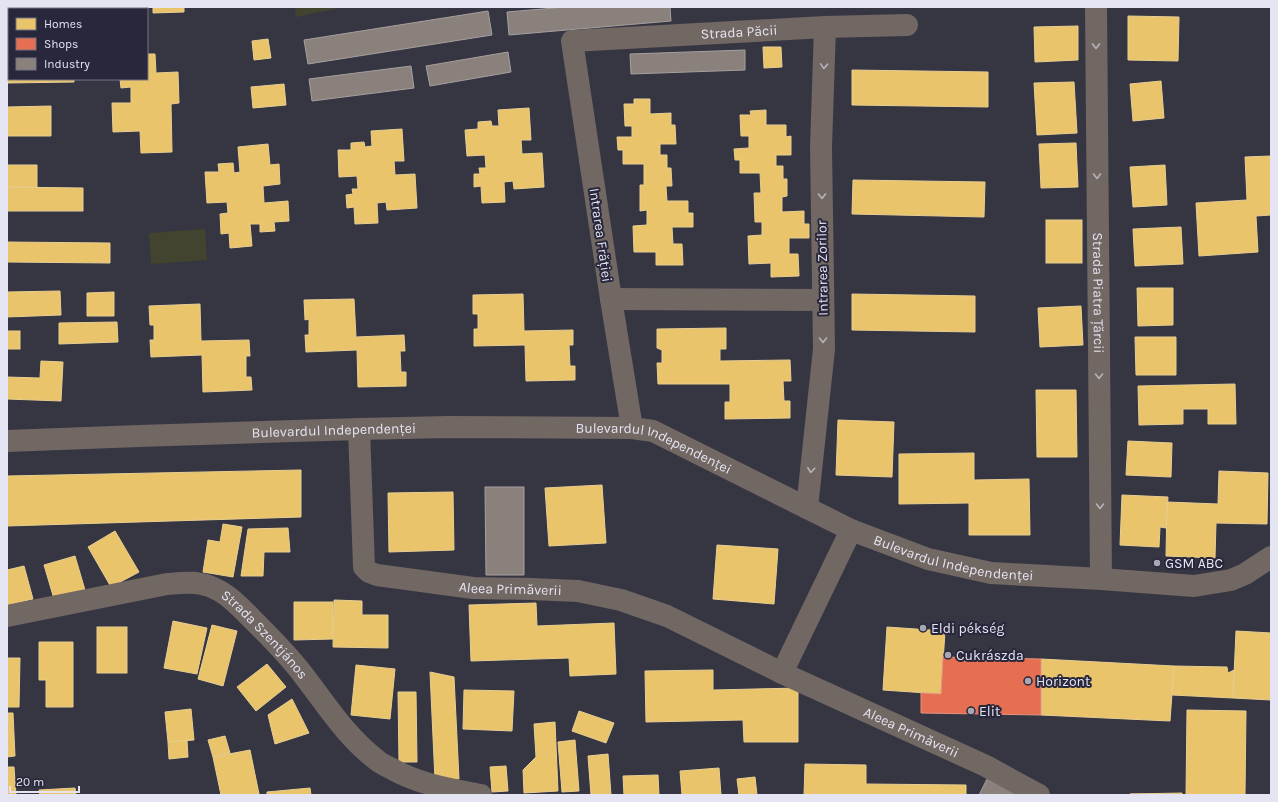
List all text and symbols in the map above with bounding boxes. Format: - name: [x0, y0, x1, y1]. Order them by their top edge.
- legend: [8, 8, 148, 80]
- text: Homes: [44, 17, 82, 31]
- street label: Strada Păcii: [700, 22, 778, 43]
- text: Shops: [44, 37, 78, 51]
- one-way arrow: [1092, 43, 1100, 49]
- text: Industry: [44, 57, 90, 71]
- one-way arrow: [820, 63, 828, 69]
- one-way arrow: [1093, 173, 1101, 179]
- street label: Intrarea Frăției: [586, 187, 616, 283]
- one-way arrow: [818, 193, 826, 199]
- street label: Intrarea Zorilor: [813, 219, 832, 316]
- street label: Strada Piatra Țărcii: [1089, 232, 1107, 354]
- one-way arrow: [819, 337, 827, 343]
- one-way arrow: [1095, 373, 1103, 379]
- street label: Bulevardul Independenței: [251, 420, 416, 441]
- street label: Bulevardul Independenței: [575, 420, 734, 478]
- one-way arrow: [806, 467, 815, 473]
- one-way arrow: [1096, 503, 1104, 509]
- street label: Bulevardul Independenței: [871, 531, 1034, 584]
- place label: GSM ABC: [1165, 555, 1223, 572]
- marker: GSM ABC: [1152, 558, 1162, 568]
- street label: Aleea Primăverii: [458, 578, 562, 599]
- street label: Strada Szentjános: [218, 587, 311, 683]
- place label: Eldi pékség: [931, 620, 1004, 637]
- marker: Eldi pékség: [918, 623, 928, 633]
- place label: Cukrászda: [956, 647, 1024, 664]
- marker: Cukrászda: [943, 650, 953, 660]
- place label: Horizont: [1036, 673, 1090, 690]
- marker: Horizont: [1023, 676, 1033, 686]
- street label: Aleea Primăverii: [861, 703, 962, 762]
- place label: Elit: [979, 703, 1000, 720]
- marker: Elit: [966, 706, 976, 716]
- scale bar: [10, 768, 79, 794]
- text: 20 m: [16, 775, 44, 789]

